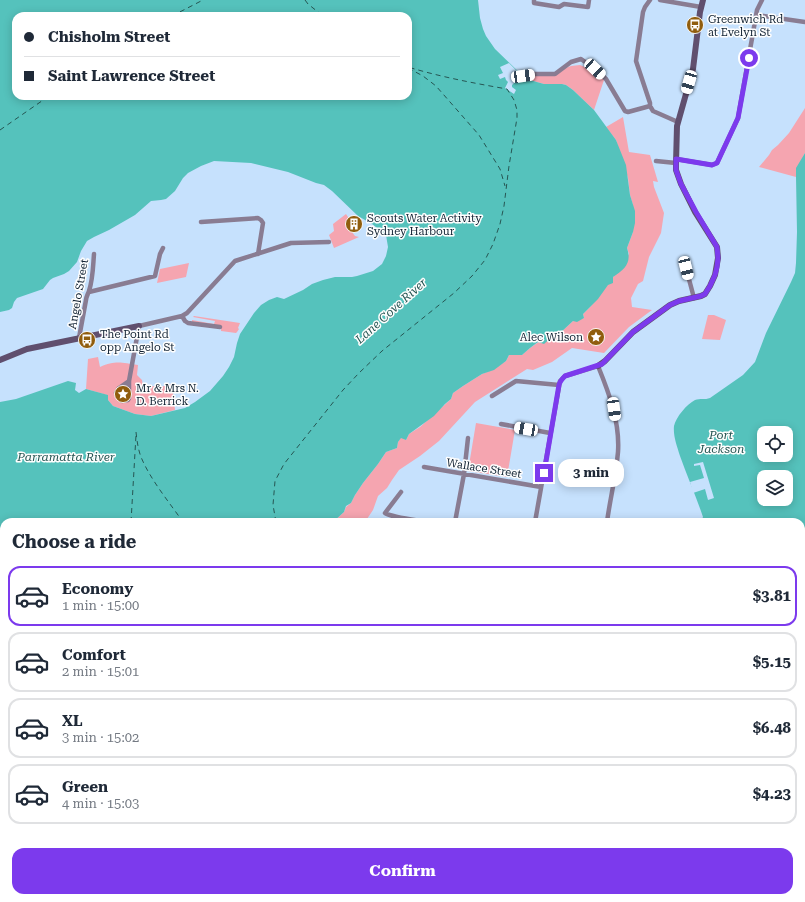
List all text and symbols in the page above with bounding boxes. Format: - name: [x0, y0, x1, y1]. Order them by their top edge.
- place label: Greenwich Rd at Evelyn St: [708, 13, 783, 39]
- bus stop icon: Greenwich Rd at Evelyn St: [685, 15, 705, 35]
- text: Chisholm Street: [48, 28, 170, 46]
- route start: [740, 49, 758, 67]
- car: [582, 56, 608, 82]
- text: Saint Lawrence Street: [48, 67, 215, 85]
- car: [510, 68, 536, 84]
- car: [680, 69, 698, 95]
- place label: Scouts Water Activity Sydney Harbour: [367, 212, 482, 238]
- building icon: Scouts Water Activity Sydney Harbour: [344, 214, 364, 234]
- car: [677, 255, 695, 281]
- street label: Angelo Street: [66, 258, 91, 330]
- water label: Lane Cove River: [352, 275, 429, 347]
- place icon: Alec Wilson: [586, 327, 606, 347]
- place label: The Point Rd opp Angelo St: [100, 328, 174, 354]
- bus stop icon: The Point Rd opp Angelo St: [77, 330, 97, 350]
- place label: Alec Wilson: [520, 331, 583, 344]
- place label: Mr & Mrs N. D. Berrick: [136, 382, 199, 408]
- place icon: Mr & Mrs N. D. Berrick: [113, 384, 133, 404]
- car: [606, 396, 622, 422]
- car: [513, 421, 539, 437]
- map controls: [757, 426, 793, 506]
- button: locate: [757, 426, 793, 462]
- water label: Port Jackson: [697, 428, 744, 456]
- water label: Parramatta River: [16, 450, 115, 464]
- street label: Wallace Street: [445, 456, 522, 481]
- callout: 3 min: [558, 459, 624, 487]
- route end: [535, 464, 553, 482]
- text: 3 min: [573, 465, 609, 480]
- button: layers: [757, 470, 793, 506]
- text: Choose a ride: [12, 531, 136, 552]
- icon: car: [14, 578, 50, 614]
- text: Economy: [62, 580, 133, 598]
- text: $3.81: [753, 587, 791, 605]
- text: 1 min · 15:00: [62, 598, 139, 613]
- icon: car: [14, 644, 50, 680]
- text: Comfort: [62, 646, 126, 664]
- text: $5.15: [753, 653, 791, 671]
- text: 2 min · 15:01: [62, 664, 139, 679]
- icon: car: [14, 710, 50, 746]
- text: XL: [62, 712, 83, 730]
- text: $6.48: [753, 719, 791, 737]
- text: 3 min · 15:02: [62, 730, 139, 745]
- icon: car: [14, 776, 50, 812]
- text: Green: [62, 778, 108, 796]
- text: $4.23: [753, 785, 791, 803]
- text: 4 min · 15:03: [62, 796, 139, 811]
- button: Confirm: [12, 848, 793, 894]

